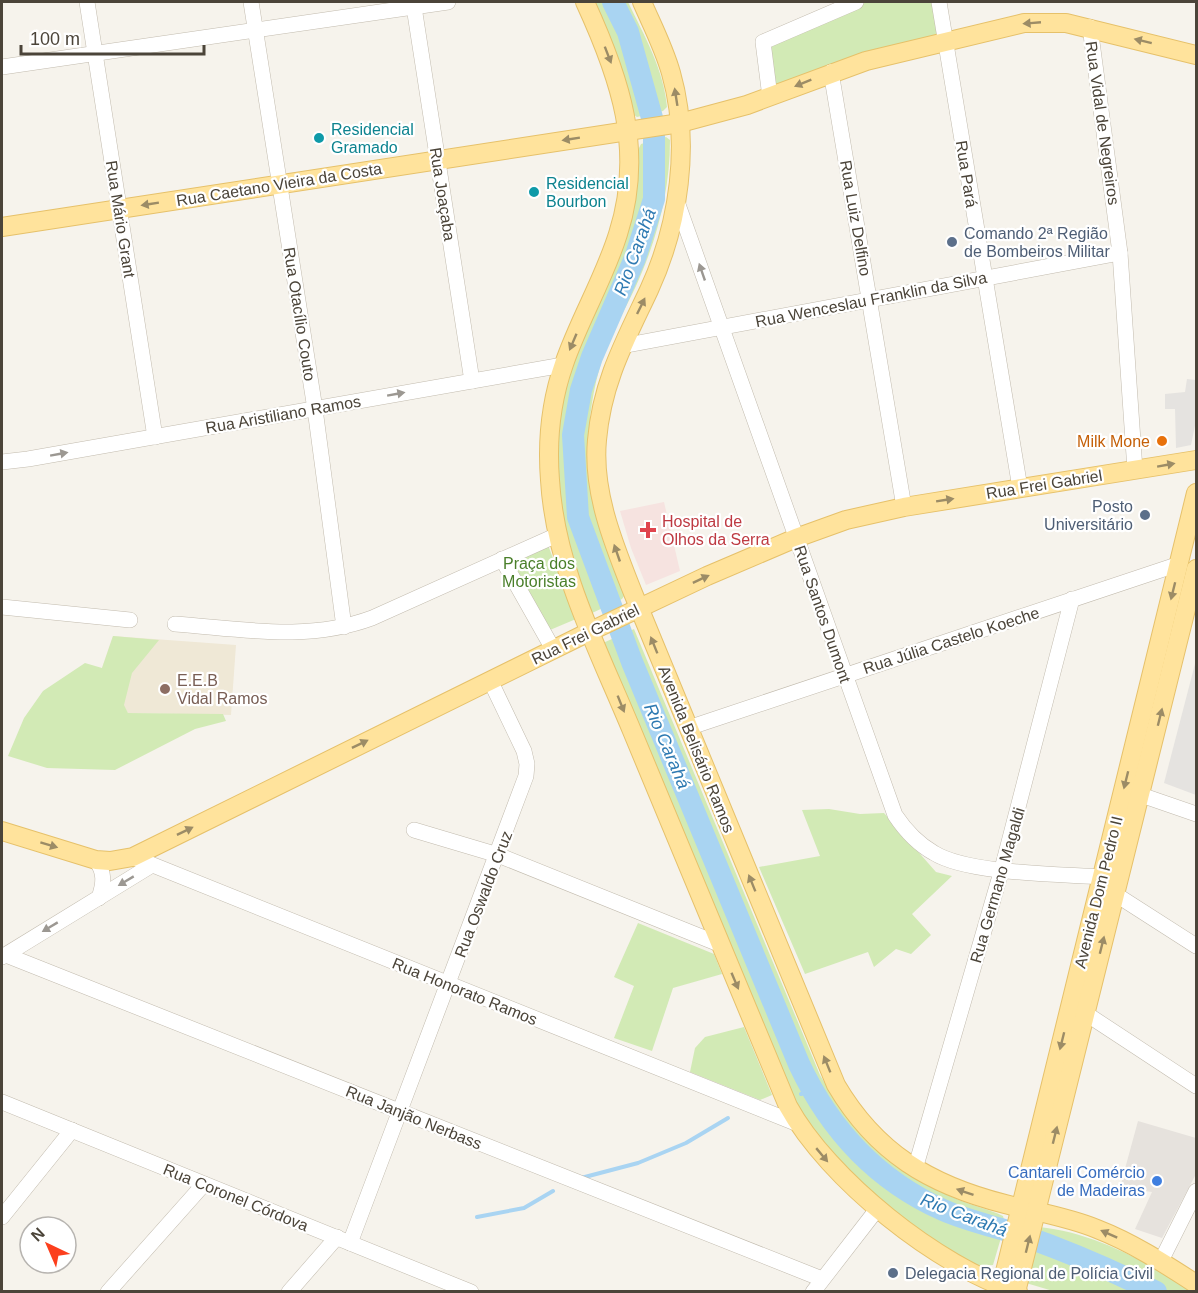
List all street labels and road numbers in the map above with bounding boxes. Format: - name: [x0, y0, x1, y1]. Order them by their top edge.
- street label: Rua Vidal de Negreiros: [1083, 40, 1122, 206]
- street label: Rua Pará: [953, 139, 980, 209]
- street label: Rua Joaçaba: [427, 146, 458, 242]
- street label: Rua Mário Grant: [103, 159, 138, 279]
- street label: Rua Luiz Delfino: [837, 159, 874, 277]
- street label: Rua Caetano Vieira da Costa: [175, 160, 383, 209]
- street label: Rua Otacílio Couto: [281, 246, 318, 382]
- street label: Rua Wenceslau Franklin da Silva: [754, 269, 988, 330]
- street label: Rua Aristiliano Ramos: [204, 392, 362, 437]
- street label: Rua Frei Gabriel: [985, 467, 1103, 502]
- street label: Rua Santos Dumont: [791, 543, 854, 686]
- street label: Rua Frei Gabriel: [529, 601, 642, 668]
- street label: Rua Júlia Castelo Koeche: [861, 604, 1041, 677]
- street label: Avenida Belisário Ramos: [655, 663, 738, 835]
- street label: Rua Germano Magaldi: [967, 805, 1028, 965]
- street label: Avenida Dom Pedro II: [1071, 814, 1126, 970]
- street label: Rua Oswaldo Cruz: [451, 828, 515, 960]
- street label: Rua Honorato Ramos: [390, 955, 540, 1028]
- street label: Rua Janjão Nerbass: [343, 1082, 484, 1152]
- street label: Rua Coronel Córdova: [161, 1161, 311, 1234]

